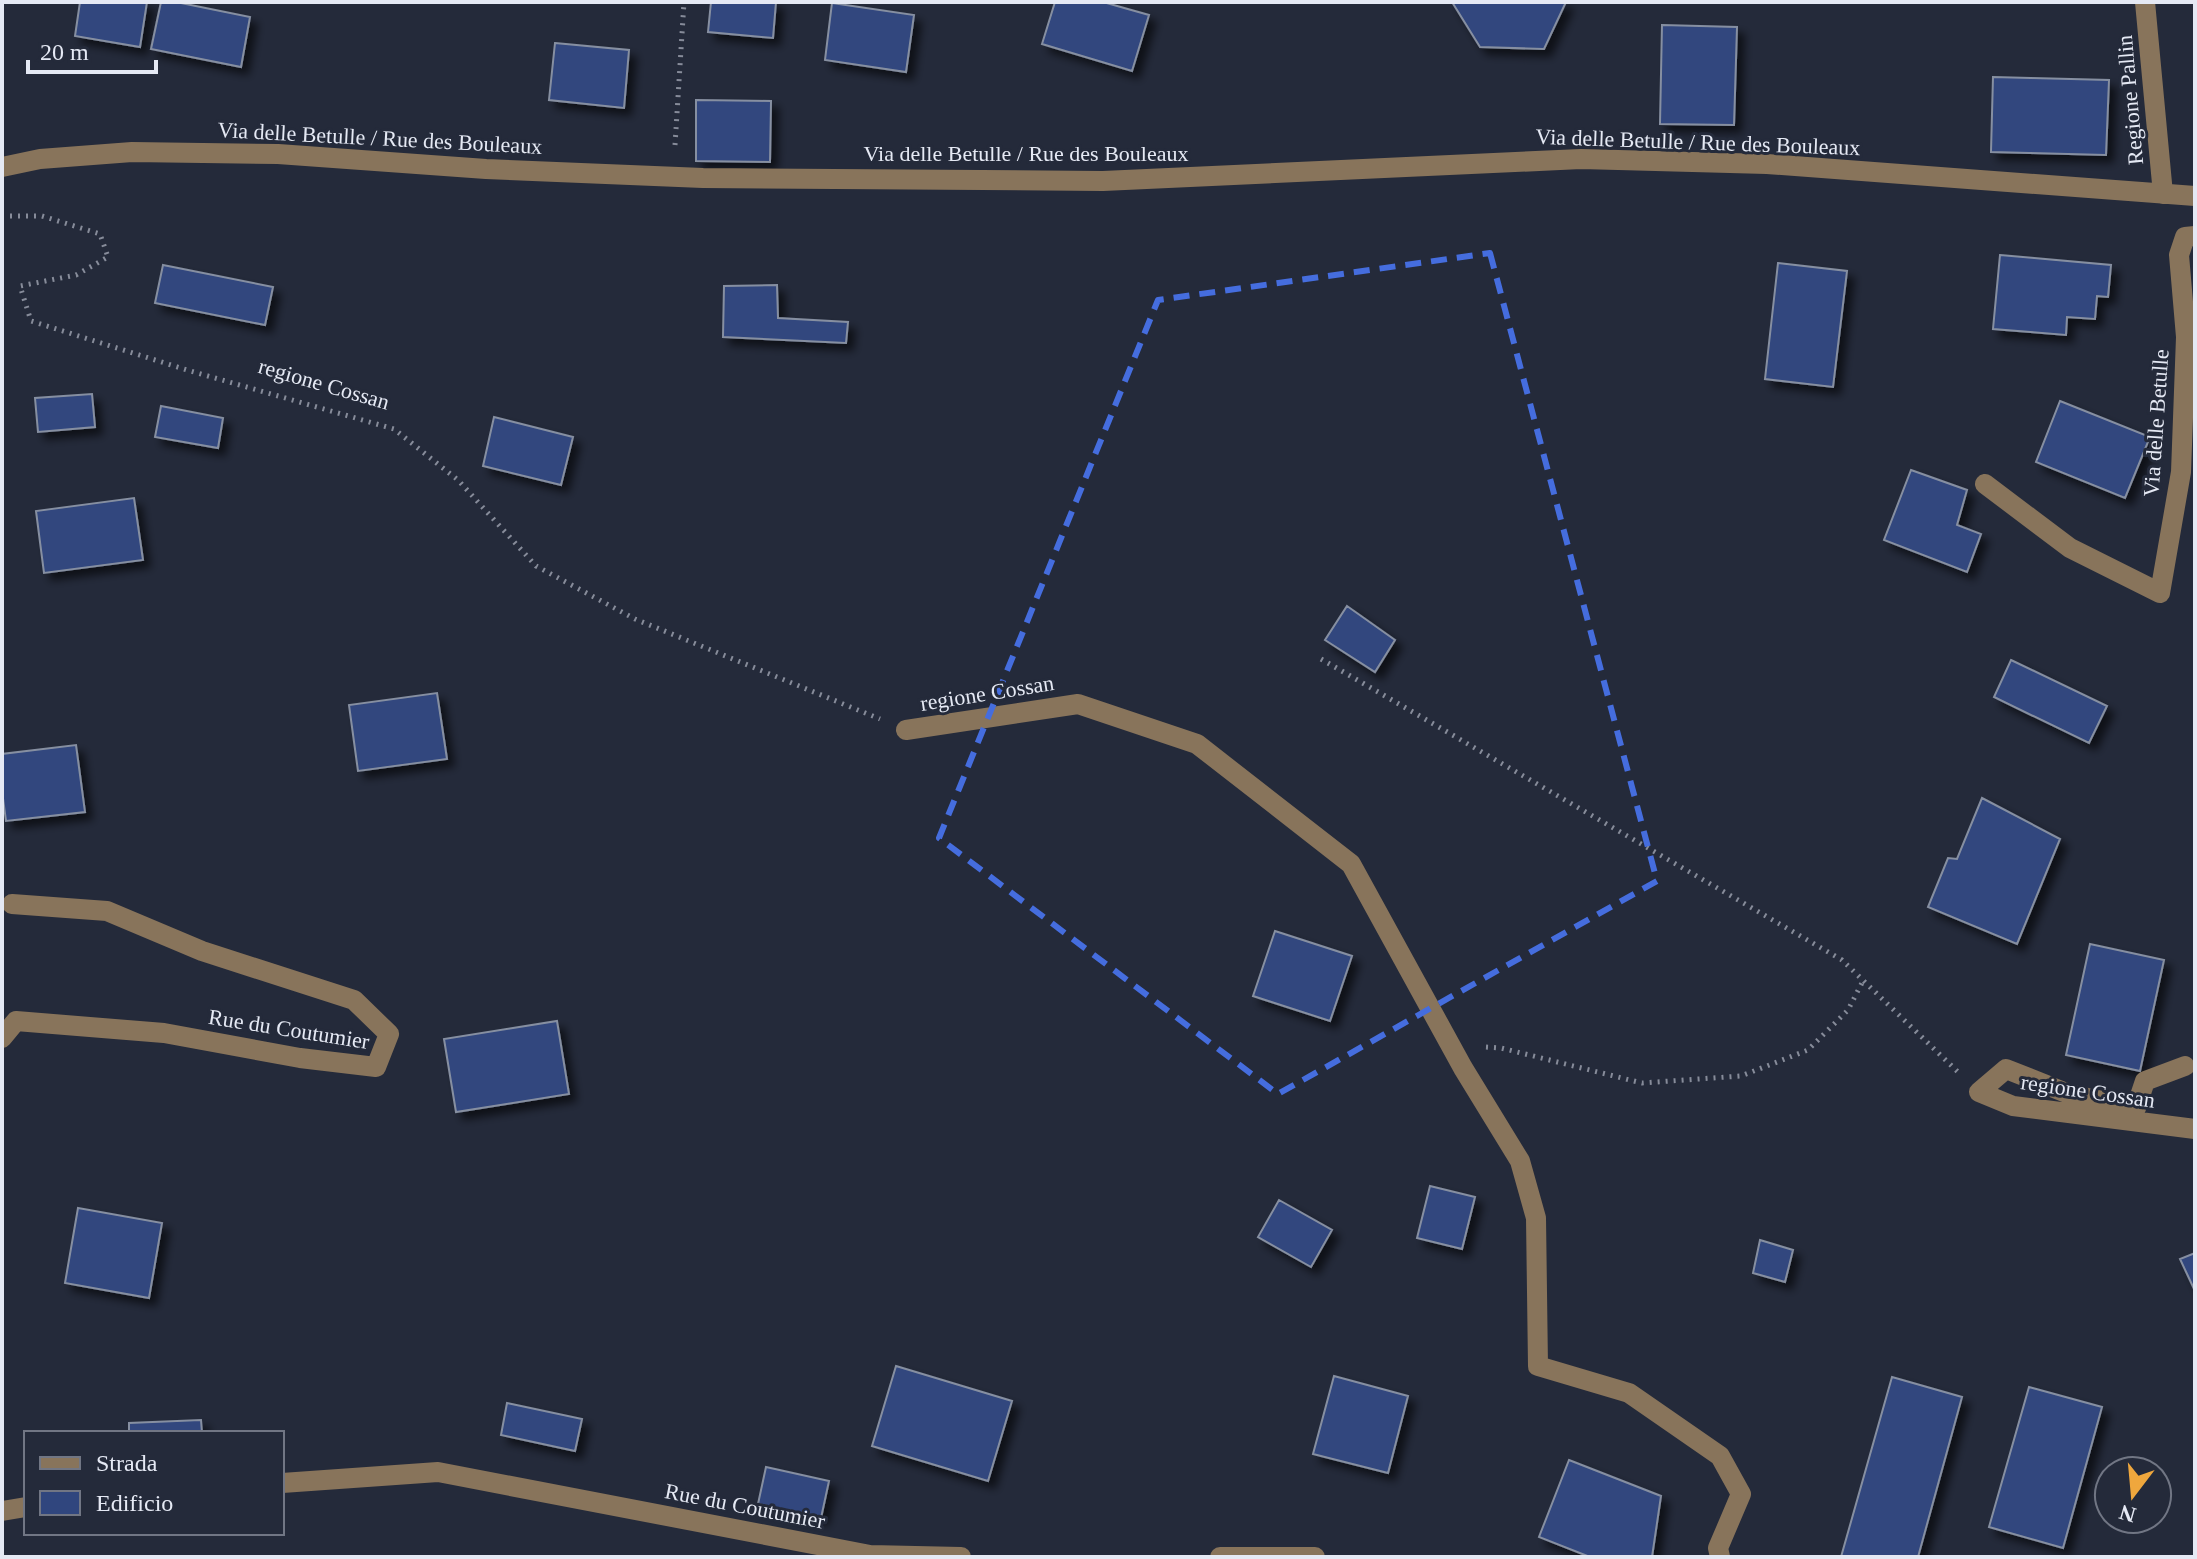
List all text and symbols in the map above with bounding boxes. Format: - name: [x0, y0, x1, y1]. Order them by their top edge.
- scale bar: [28, 24, 156, 74]
- street label: Regione Pallin: [2112, 34, 2148, 166]
- text: 20 m: [40, 39, 89, 65]
- street label: Via delle Betulle / Rue des Bouleaux: [217, 117, 543, 159]
- street label: Via delle Betulle / Rue des Bouleaux: [1535, 124, 1861, 160]
- street label: Via delle Betulle / Rue des Bouleaux: [864, 141, 1188, 166]
- street label: Via delle Betulle: [2138, 348, 2174, 498]
- street label: regione Cossan: [256, 353, 392, 415]
- street label: regione Cossan: [918, 670, 1056, 716]
- street label: Rue du Coutumier: [207, 1004, 372, 1054]
- street label: regione Cossan: [2019, 1069, 2157, 1113]
- legend: [24, 1431, 284, 1535]
- text: Strada: [96, 1450, 158, 1476]
- north arrow: [2093, 1455, 2173, 1535]
- street label: Rue du Coutumier: [663, 1478, 828, 1534]
- text: Edificio: [96, 1490, 173, 1516]
- text: N: [2116, 1500, 2139, 1528]

